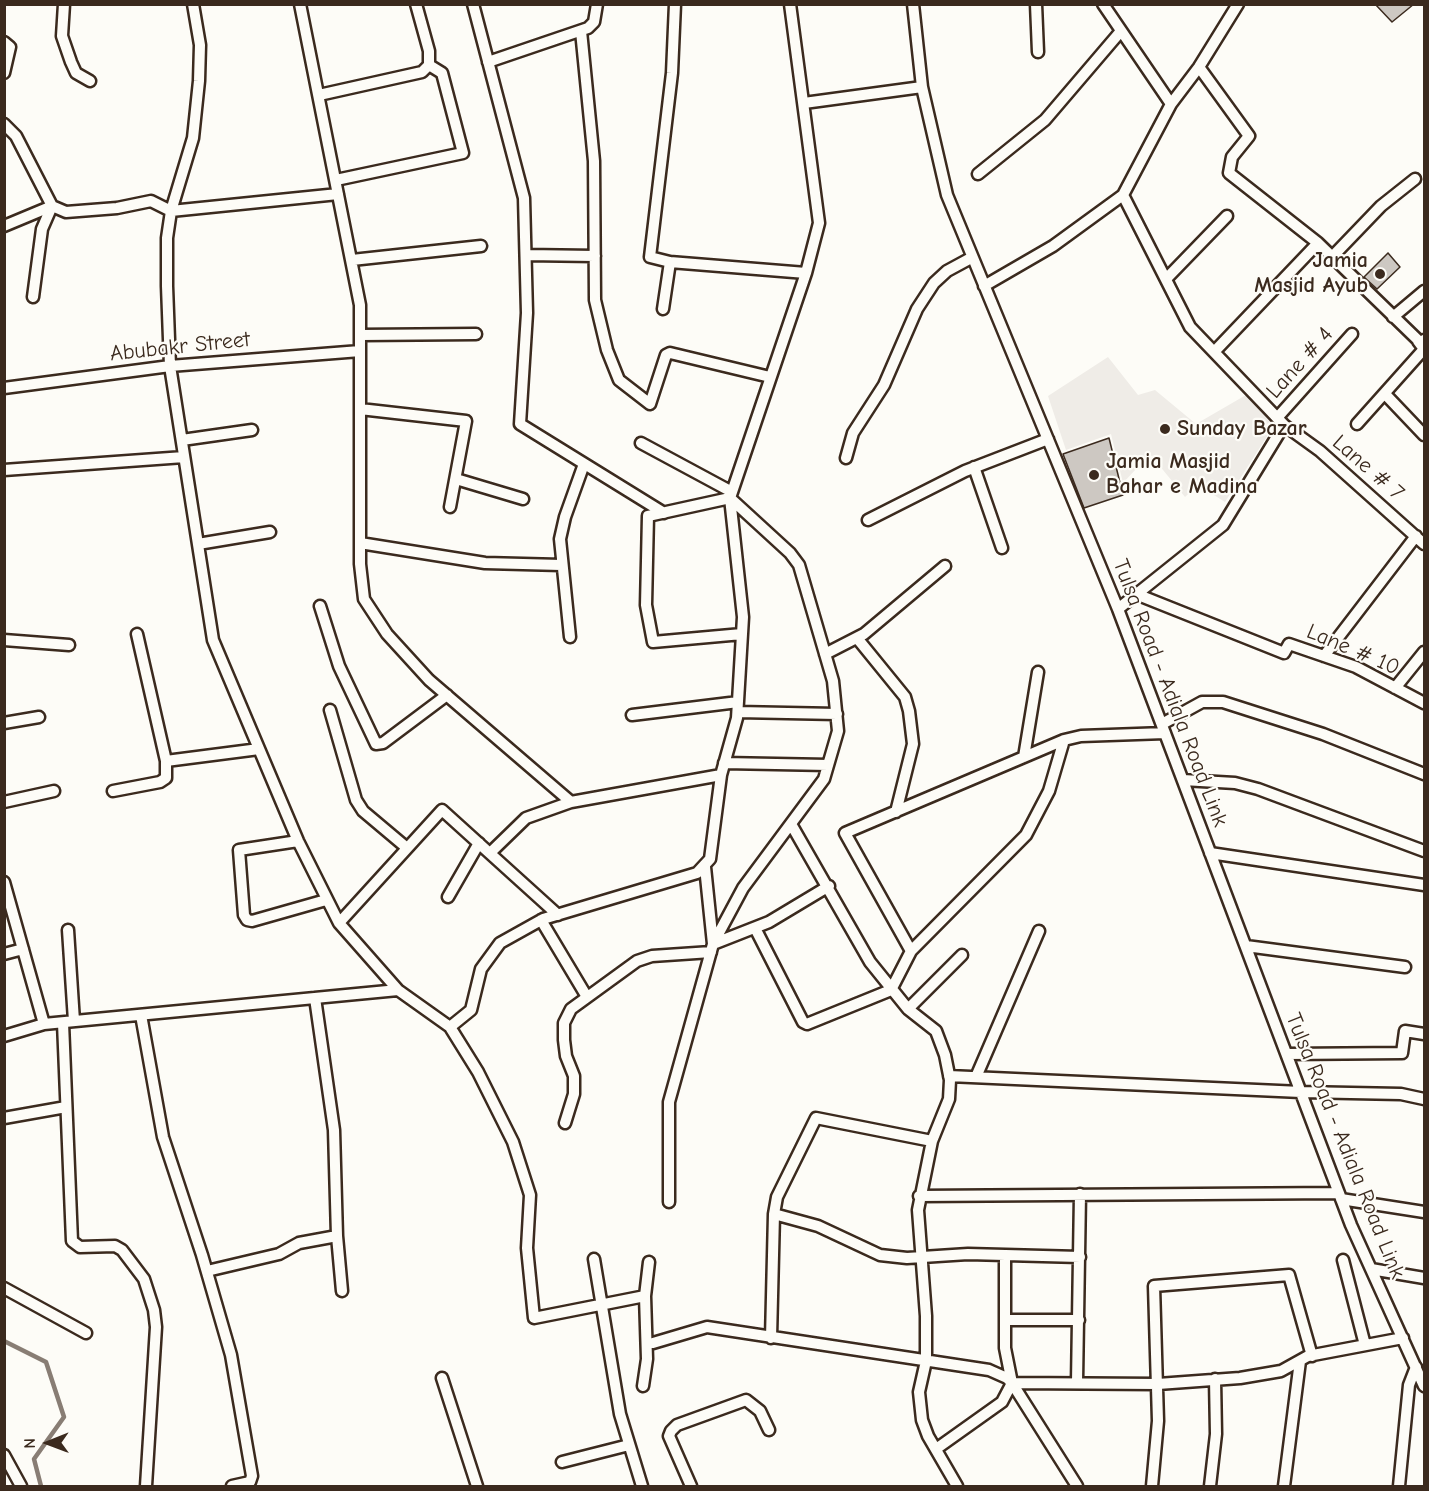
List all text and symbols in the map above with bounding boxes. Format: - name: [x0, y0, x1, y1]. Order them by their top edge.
- place label: Jamia Masjid Ayub: [1254, 248, 1368, 300]
- marker: Jamia Masjid Ayub: [1373, 267, 1387, 281]
- street label: Lane # 4: [1261, 322, 1339, 404]
- street label: Abubakr Street: [109, 327, 251, 367]
- place label: Sunday Bazar: [1177, 416, 1307, 442]
- marker: Sunday Bazar: [1158, 422, 1172, 436]
- street label: Lane # 7: [1327, 430, 1409, 506]
- place label: Jamia Masjid Bahar e Madina: [1106, 449, 1258, 500]
- marker: Jamia Masjid Bahar e Madina: [1087, 468, 1101, 482]
- street label: Tulsa Road - Adiala Road Link: [1107, 556, 1233, 830]
- street label: Lane # 10: [1303, 619, 1403, 681]
- street label: Tulsa Road - Adiala Road Link: [1280, 1009, 1410, 1283]
- north arrow: [18, 1413, 78, 1473]
- text: N: [21, 1438, 39, 1449]

